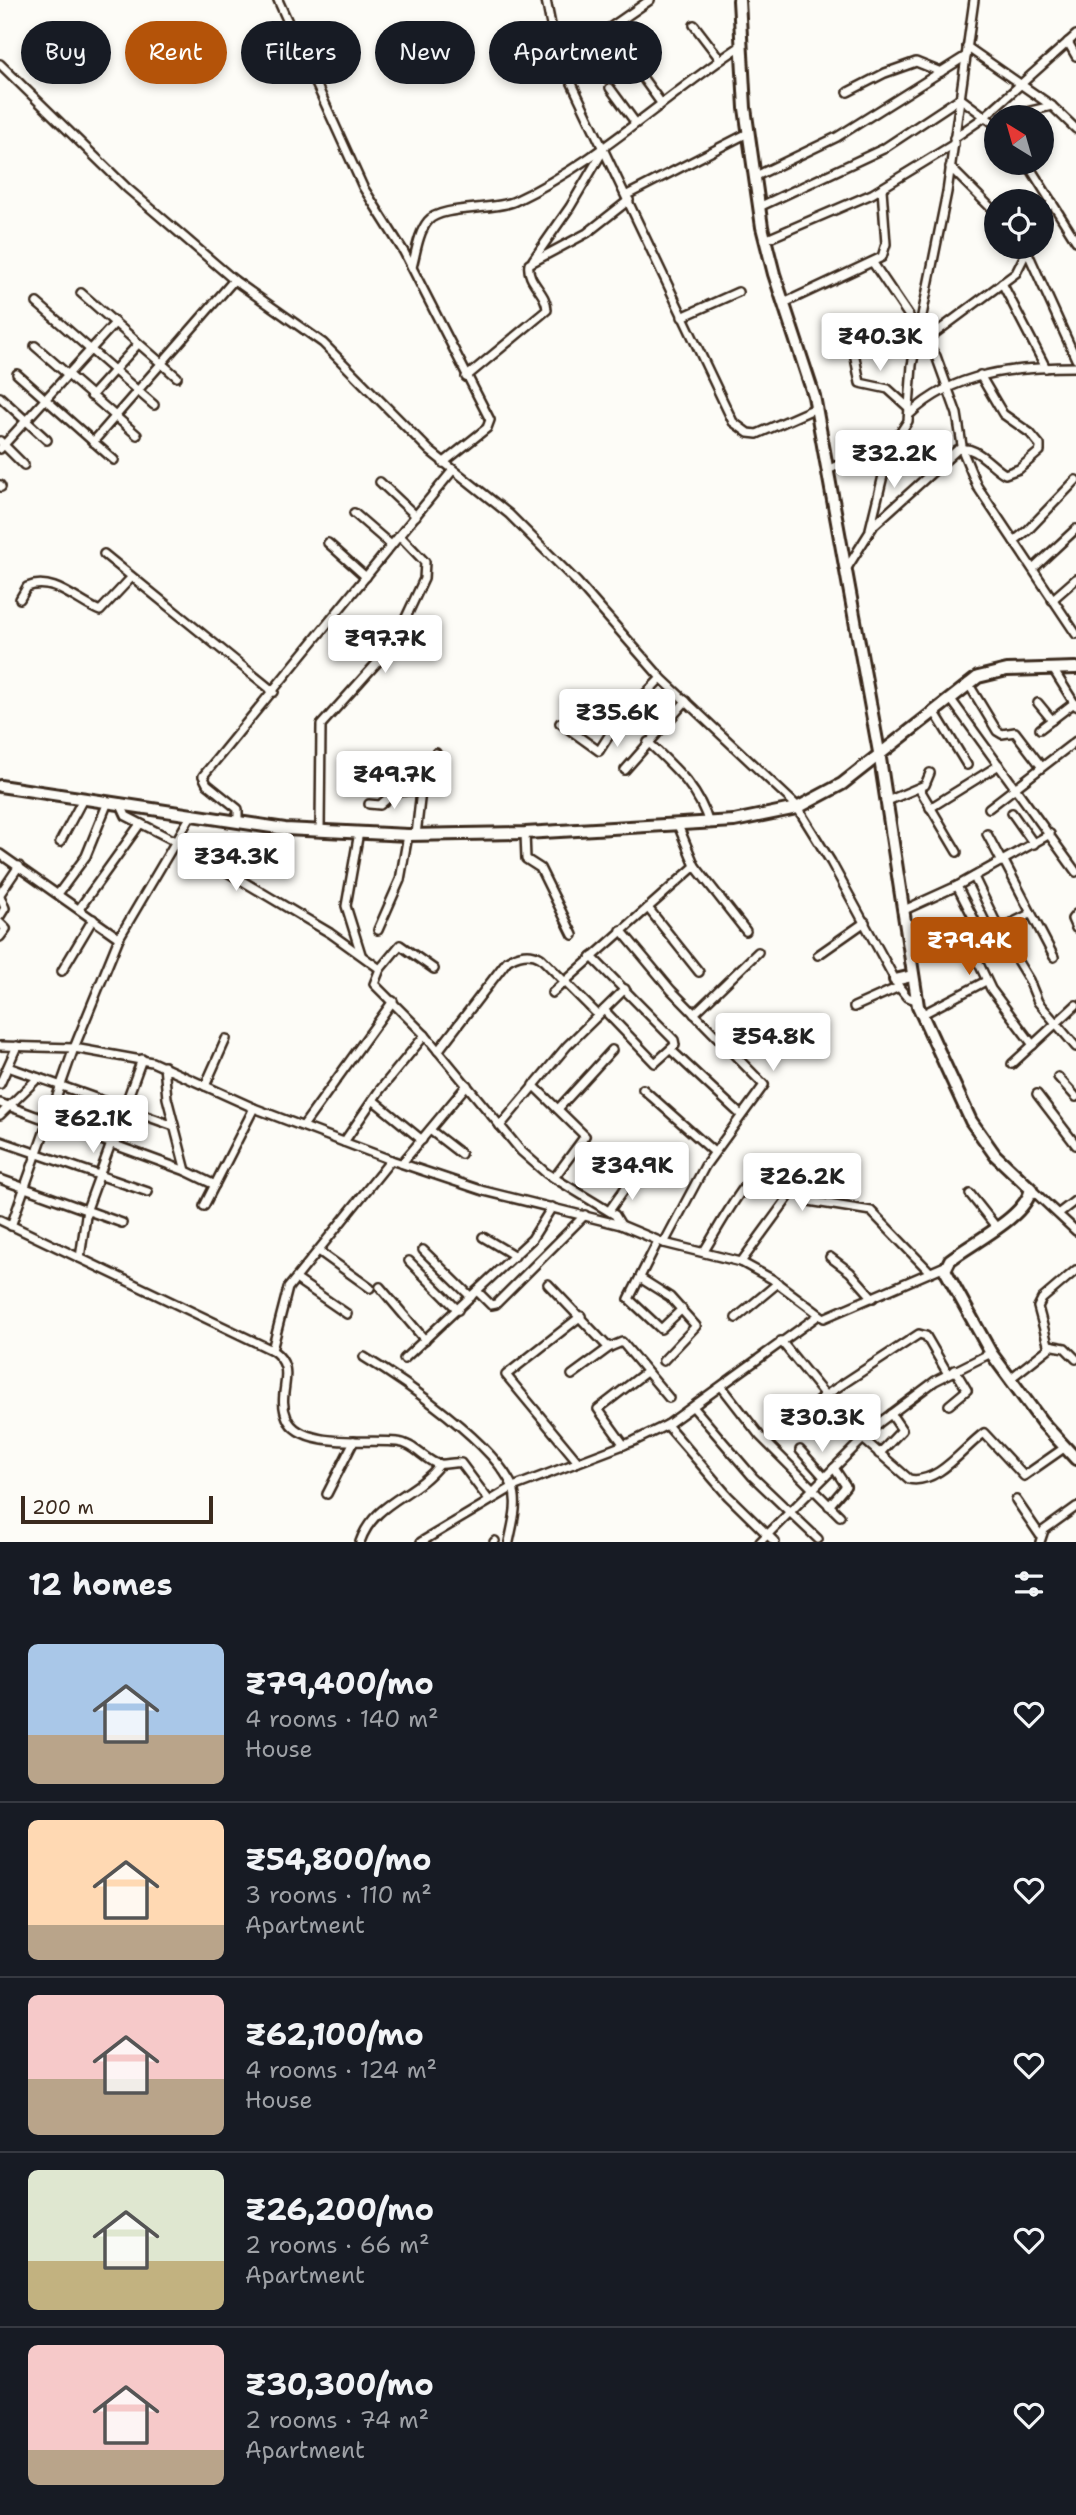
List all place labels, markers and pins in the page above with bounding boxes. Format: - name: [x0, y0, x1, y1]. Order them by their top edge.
- pin: ₹40.3K: [823, 314, 937, 373]
- pin: ₹32.2K: [837, 430, 951, 490]
- pin: ₹97.7K: [328, 616, 442, 675]
- pin: ₹35.6K: [560, 690, 674, 749]
- pin: ₹49.7K: [337, 752, 451, 811]
- pin: ₹34.3K: [179, 834, 293, 893]
- pin: ₹79.4K: [912, 918, 1026, 977]
- pin: ₹54.8K: [716, 1014, 830, 1073]
- pin: ₹62.1K: [36, 1096, 150, 1155]
- pin: ₹34.9K: [575, 1142, 689, 1202]
- pin: ₹26.2K: [745, 1154, 859, 1213]
- pin: ₹30.3K: [765, 1394, 879, 1454]

